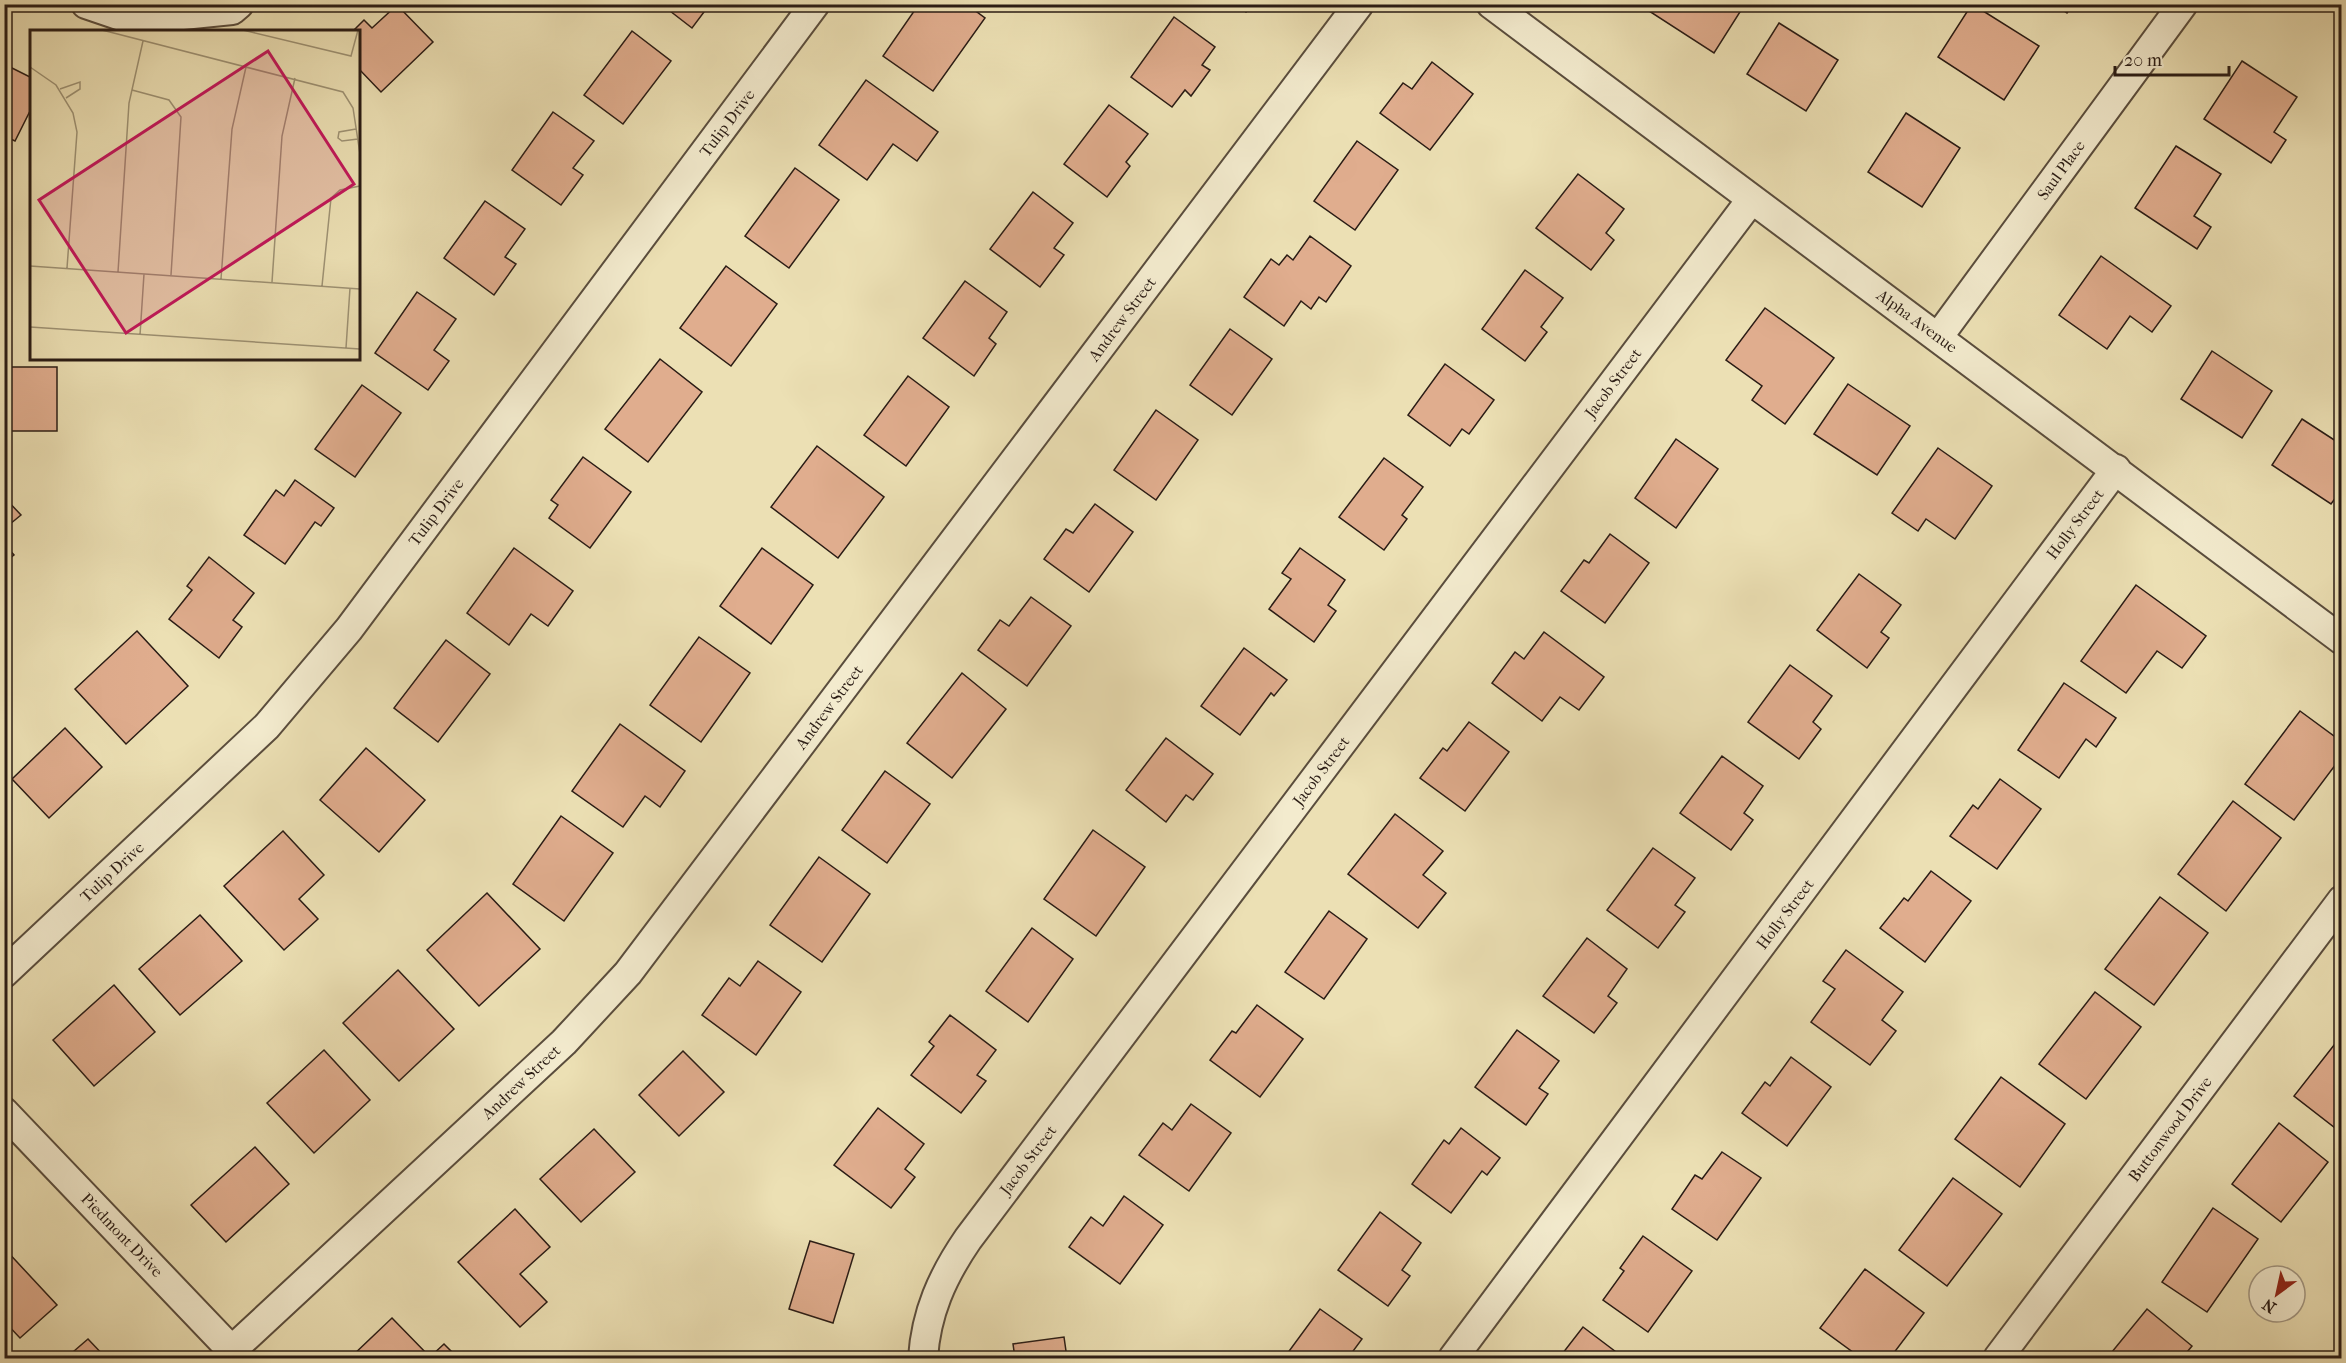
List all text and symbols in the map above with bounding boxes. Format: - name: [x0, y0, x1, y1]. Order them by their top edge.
- inset map: [30, 30, 360, 360]
- scale bar: [2115, 39, 2229, 77]
- text: 20 m: [2124, 50, 2162, 71]
- street label: Tulip Drive: [695, 85, 759, 161]
- street label: Saul Place: [2033, 136, 2089, 203]
- street label: Andrew Street: [1084, 273, 1160, 366]
- street label: Alpha Avenue: [1872, 285, 1961, 357]
- street label: Jacob Street: [1579, 344, 1646, 423]
- street label: Tulip Drive: [404, 474, 468, 550]
- street label: Holly Street: [2042, 485, 2108, 563]
- street label: Andrew Street: [791, 661, 867, 754]
- street label: Jacob Street: [1287, 732, 1354, 811]
- street label: Tulip Drive: [76, 838, 148, 906]
- street label: Holly Street: [1752, 875, 1818, 953]
- street label: Andrew Street: [477, 1041, 564, 1124]
- street label: Buttonwood Drive: [2124, 1073, 2216, 1185]
- street label: Jacob Street: [994, 1121, 1061, 1200]
- street label: Piedmont Drive: [77, 1189, 167, 1281]
- north arrow: [2247, 1264, 2307, 1324]
- text: N: [2258, 1294, 2279, 1317]

